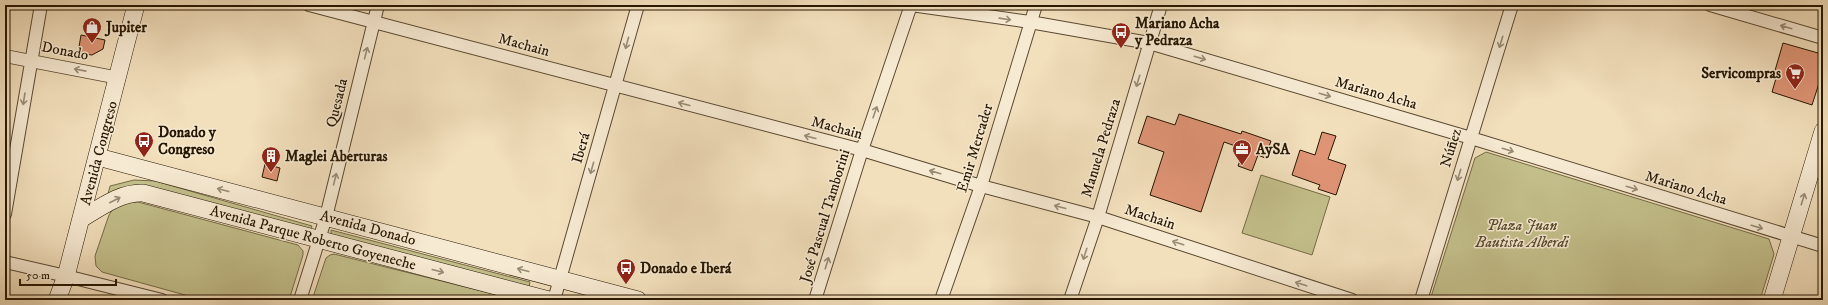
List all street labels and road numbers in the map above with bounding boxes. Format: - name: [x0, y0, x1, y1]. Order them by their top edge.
- street label: Machain: [496, 29, 552, 61]
- street label: Donado: [40, 37, 90, 65]
- street label: Mariano Acha: [1333, 72, 1420, 114]
- street label: Quesada: [322, 76, 352, 129]
- street label: Manuela Pedraza: [1077, 96, 1125, 200]
- street label: Avenida Congreso: [76, 99, 122, 207]
- street label: Emir Mercader: [952, 101, 998, 195]
- street label: Machain: [809, 112, 865, 144]
- street label: Núñez: [1436, 126, 1466, 170]
- street label: Iberá: [568, 130, 595, 166]
- street label: José Pascual Tamborini: [795, 147, 854, 287]
- street label: Mariano Acha: [1643, 167, 1730, 210]
- street label: Machain: [1122, 200, 1178, 234]
- street label: Avenida Parque Roberto Goyeneche: [208, 201, 418, 275]
- street label: Avenida Donado: [318, 206, 418, 250]

